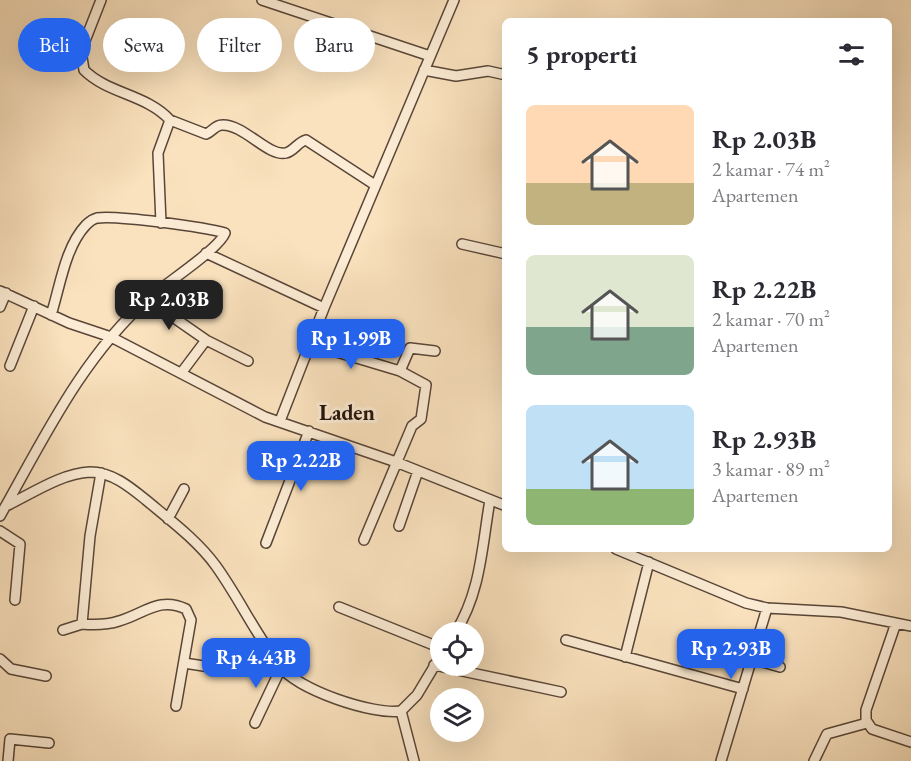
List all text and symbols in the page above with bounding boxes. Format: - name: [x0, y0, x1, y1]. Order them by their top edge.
- chip: Beli: [18, 18, 91, 72]
- chip: Sewa: [103, 18, 185, 72]
- chip: Filter: [197, 18, 282, 72]
- chip: Baru: [294, 18, 375, 72]
- text: 5 properti: [526, 37, 637, 71]
- icon: filters: [835, 38, 868, 71]
- text: Rp 2.03B: [712, 122, 816, 156]
- icon: home: [574, 129, 646, 201]
- text: 2 kamar · 74 m²: [712, 156, 830, 182]
- text: Apartemen: [712, 182, 798, 208]
- text: Rp 2.22B: [712, 272, 816, 306]
- icon: home: [574, 279, 646, 351]
- pin: Rp 2.03B: [107, 280, 231, 331]
- text: Rp 2.03B: [129, 286, 209, 312]
- text: 2 kamar · 70 m²: [712, 306, 830, 332]
- pin: Rp 1.99B: [289, 319, 413, 370]
- text: Rp 1.99B: [311, 325, 391, 351]
- text: Apartemen: [712, 332, 798, 358]
- district label: Laden: [319, 398, 376, 427]
- text: Rp 2.93B: [712, 422, 816, 456]
- icon: home: [574, 429, 646, 501]
- pin: Rp 2.22B: [239, 441, 363, 492]
- text: Rp 2.22B: [261, 447, 341, 473]
- text: 3 kamar · 89 m²: [712, 456, 830, 482]
- text: Apartemen: [712, 482, 798, 508]
- map controls: [430, 622, 484, 742]
- button: locate: [430, 622, 484, 676]
- pin: Rp 2.93B: [669, 629, 793, 680]
- text: Rp 2.93B: [691, 635, 771, 661]
- pin: Rp 4.43B: [194, 638, 318, 689]
- text: Rp 4.43B: [216, 644, 296, 670]
- button: layers: [430, 688, 484, 742]

